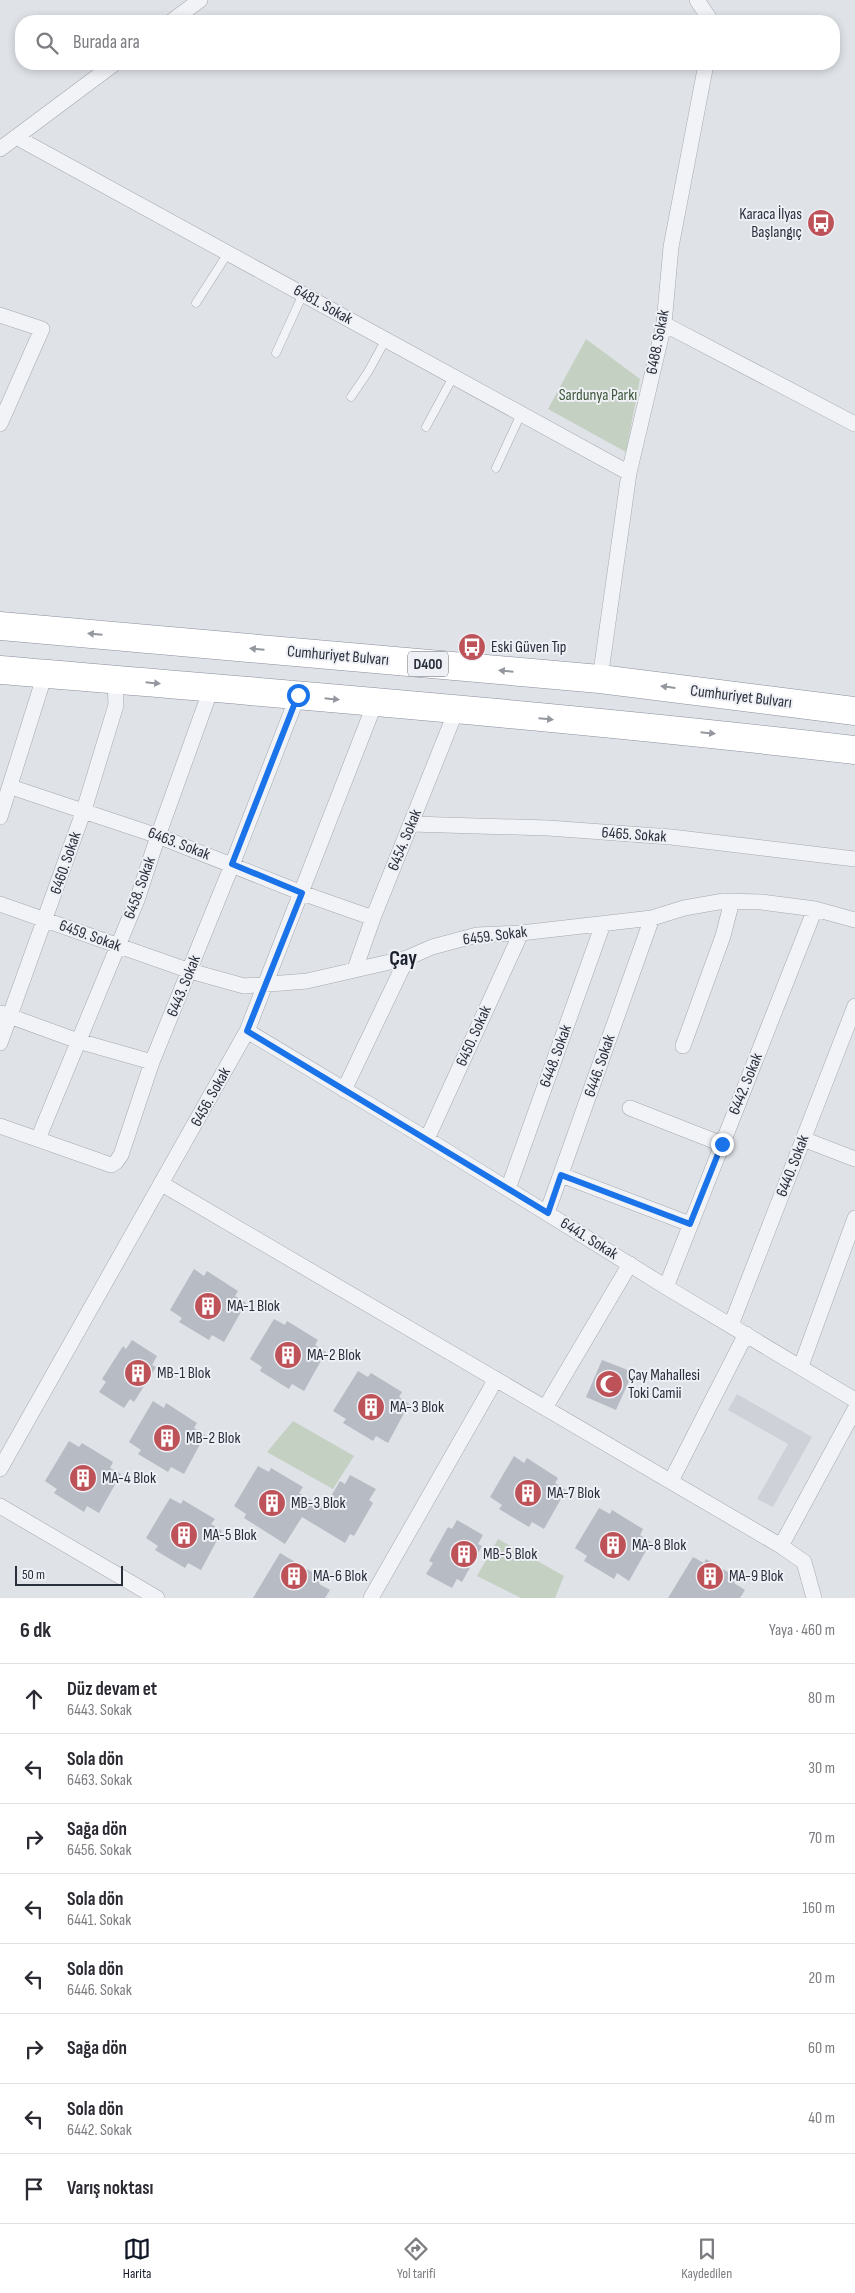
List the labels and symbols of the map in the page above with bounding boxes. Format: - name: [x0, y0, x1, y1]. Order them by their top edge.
- place label: Karaca İlyas Başlangıç: [739, 205, 802, 242]
- bus stop icon: Karaca İlyas Başlangıç: [806, 208, 836, 238]
- street label: 6481. Sokak: [290, 281, 356, 329]
- street label: 6488. Sokak: [642, 308, 674, 376]
- park label: Sardunya Parkı: [559, 386, 637, 405]
- one-way arrow: [87, 630, 103, 638]
- bus stop icon: Eski Güven Tıp: [457, 632, 487, 662]
- place label: Eski Güven Tıp: [491, 638, 566, 657]
- street label: Cumhuriyet Bulvarı: [286, 642, 390, 670]
- one-way arrow: [249, 644, 265, 652]
- road number: D400: [408, 652, 448, 676]
- one-way arrow: [498, 667, 514, 675]
- one-way arrow: [145, 679, 161, 687]
- street label: Cumhuriyet Bulvarı: [689, 681, 793, 713]
- one-way arrow: [659, 683, 675, 691]
- route start: [287, 684, 310, 707]
- one-way arrow: [325, 695, 341, 703]
- one-way arrow: [539, 715, 555, 723]
- one-way arrow: [701, 729, 717, 737]
- street label: 6454. Sokak: [384, 806, 426, 874]
- street label: 6463. Sokak: [145, 823, 213, 865]
- street label: 6465. Sokak: [601, 823, 667, 847]
- street label: 6460. Sokak: [46, 829, 86, 897]
- street label: 6458. Sokak: [120, 854, 160, 922]
- street label: 6459. Sokak: [56, 916, 124, 956]
- street label: 6459. Sokak: [462, 923, 528, 949]
- district label: Çay: [389, 946, 417, 971]
- street label: 6443. Sokak: [163, 952, 205, 1020]
- street label: 6450. Sokak: [452, 1003, 496, 1069]
- street label: 6448. Sokak: [536, 1022, 576, 1090]
- street label: 6446. Sokak: [580, 1032, 620, 1100]
- street label: 6442. Sokak: [725, 1050, 767, 1118]
- street label: 6456. Sokak: [187, 1064, 235, 1130]
- street label: 6440. Sokak: [773, 1132, 813, 1200]
- route end: [711, 1133, 734, 1156]
- street label: 6441. Sokak: [557, 1214, 621, 1264]
- building icon: MA-1 Blok: [193, 1291, 223, 1321]
- place label: MA-1 Blok: [227, 1297, 280, 1316]
- building icon: MA-2 Blok: [273, 1340, 303, 1370]
- place label: MA-2 Blok: [307, 1346, 361, 1365]
- building icon: MB-1 Blok: [123, 1358, 153, 1388]
- place label: MB-1 Blok: [157, 1364, 211, 1383]
- place label: Çay Mahallesi Toki Camii: [628, 1366, 700, 1403]
- mosque icon: Çay Mahallesi Toki Camii: [594, 1369, 624, 1399]
- building icon: MA-3 Blok: [356, 1392, 386, 1422]
- place label: MA-3 Blok: [390, 1398, 444, 1417]
- building icon: MB-2 Blok: [152, 1423, 182, 1453]
- place label: MB-2 Blok: [186, 1429, 241, 1448]
- building icon: MA-4 Blok: [68, 1463, 98, 1493]
- place label: MA-4 Blok: [102, 1469, 156, 1488]
- building icon: MA-7 Blok: [513, 1478, 543, 1508]
- place label: MA-7 Blok: [547, 1484, 600, 1503]
- building icon: MB-3 Blok: [257, 1488, 287, 1518]
- place label: MB-3 Blok: [291, 1494, 346, 1513]
- building icon: MA-5 Blok: [169, 1520, 199, 1550]
- place label: MA-5 Blok: [203, 1526, 257, 1545]
- building icon: MA-8 Blok: [598, 1530, 628, 1560]
- place label: MA-8 Blok: [632, 1536, 686, 1555]
- building icon: MB-5 Blok: [449, 1539, 479, 1569]
- place label: MB-5 Blok: [483, 1545, 537, 1564]
- building icon: MA-6 Blok: [279, 1561, 309, 1591]
- building icon: MA-9 Blok: [695, 1561, 725, 1591]
- scale bar: [15, 1563, 122, 1586]
- place label: MA-6 Blok: [313, 1567, 367, 1586]
- place label: MA-9 Blok: [729, 1567, 783, 1586]

